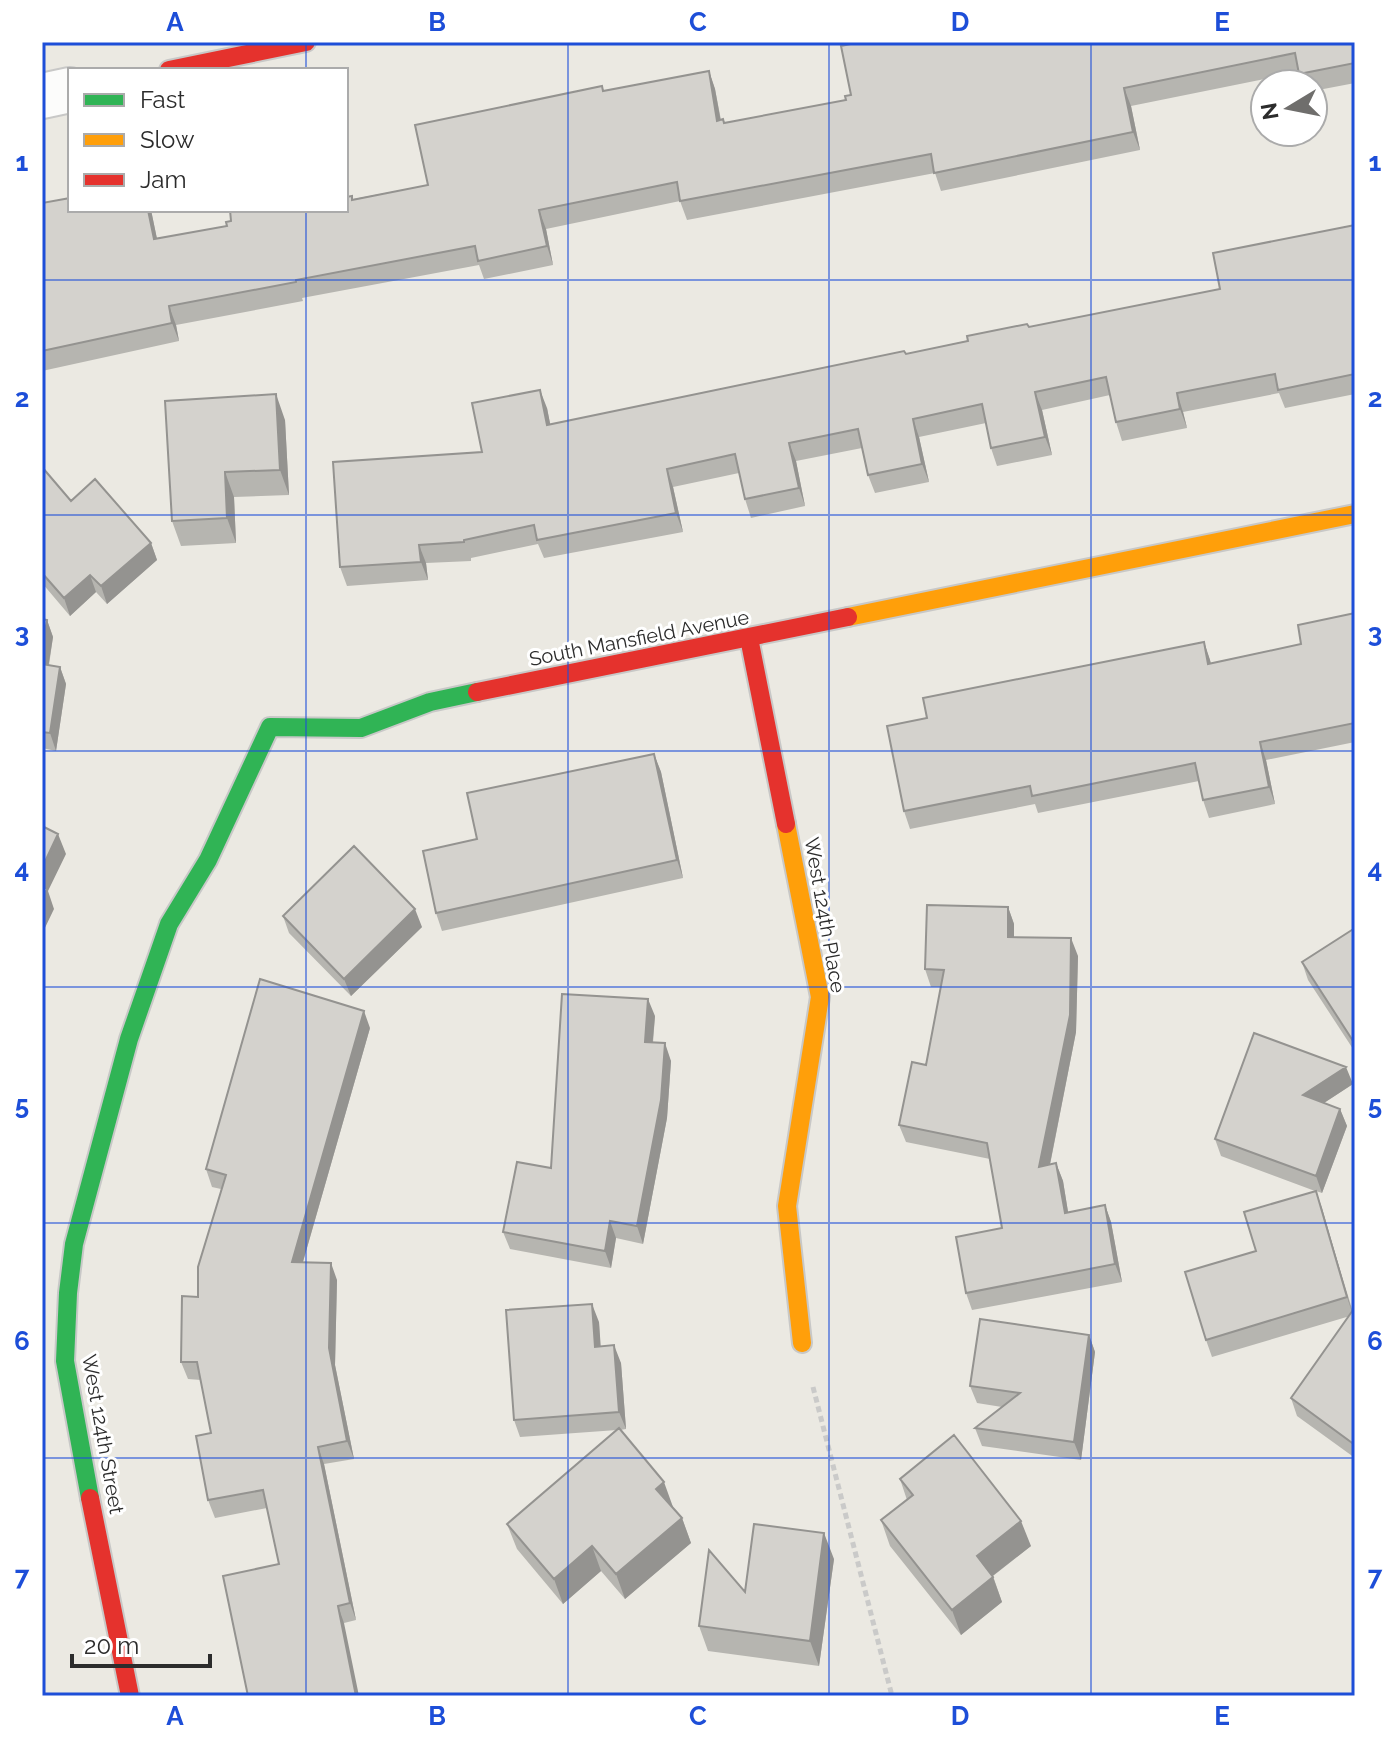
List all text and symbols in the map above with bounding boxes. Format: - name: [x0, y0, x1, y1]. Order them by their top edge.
- text: A: [166, 7, 184, 37]
- text: B: [428, 7, 446, 37]
- text: C: [689, 7, 707, 37]
- text: D: [951, 7, 969, 37]
- text: E: [1214, 7, 1230, 37]
- legend: [68, 68, 348, 212]
- north arrow: [1249, 68, 1329, 148]
- text: Fast: [140, 85, 185, 114]
- text: N: [1255, 101, 1284, 122]
- text: Slow: [140, 125, 195, 154]
- text: 1: [16, 147, 29, 177]
- text: 1: [1369, 147, 1382, 177]
- text: Jam: [140, 165, 186, 194]
- text: 2: [15, 383, 29, 413]
- text: 2: [1368, 383, 1382, 413]
- street label: South Mansfield Avenue: [527, 605, 751, 671]
- text: 3: [15, 618, 29, 648]
- text: 3: [1368, 618, 1382, 648]
- street label: West 124th Place: [800, 835, 851, 995]
- text: 4: [15, 854, 29, 884]
- text: 4: [1368, 854, 1382, 884]
- text: 5: [15, 1090, 29, 1120]
- text: 5: [1368, 1090, 1382, 1120]
- text: 6: [14, 1326, 30, 1356]
- text: 6: [1367, 1326, 1383, 1356]
- street label: West 124th Street: [77, 1352, 129, 1516]
- text: 7: [15, 1561, 30, 1591]
- text: 7: [1368, 1561, 1383, 1591]
- scale bar: [72, 1618, 210, 1668]
- text: 20 m: [84, 1631, 139, 1660]
- text: A: [166, 1701, 184, 1731]
- text: B: [428, 1701, 446, 1731]
- text: C: [689, 1701, 707, 1731]
- text: D: [951, 1701, 969, 1731]
- text: E: [1214, 1701, 1230, 1731]

